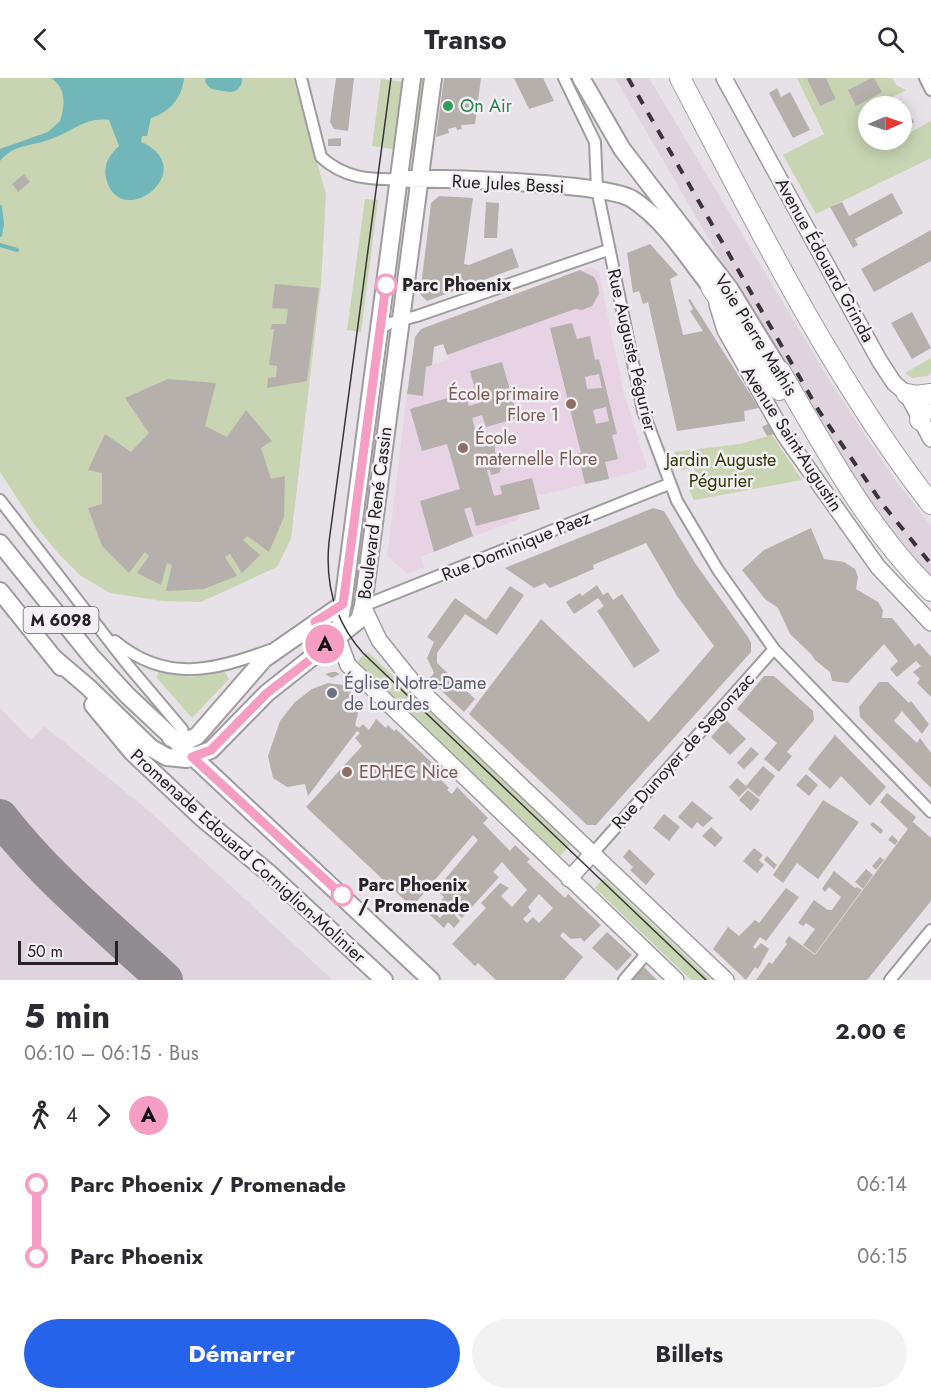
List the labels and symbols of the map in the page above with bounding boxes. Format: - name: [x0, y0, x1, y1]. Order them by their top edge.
- place label: On Air: [460, 93, 513, 119]
- north arrow: [858, 96, 912, 150]
- marker: On Air: [441, 99, 455, 113]
- street label: Rue Jules Bessi: [451, 168, 565, 200]
- street label: Avenue Édouard Grinda: [769, 173, 881, 347]
- street label: Rue Auguste Pégurier: [601, 266, 663, 434]
- street label: Voie Pierre Mathis: [708, 269, 804, 401]
- place label: Parc Phoenix: [402, 272, 512, 298]
- marker: Parc Phoenix: [375, 274, 397, 296]
- street label: Avenue Saint-Augustin: [735, 361, 849, 517]
- place label: École primaire Flore 1: [448, 381, 559, 428]
- marker: École primaire Flore 1: [564, 397, 578, 411]
- street label: Boulevard René Cassin: [351, 425, 399, 601]
- place label: École maternelle Flore: [475, 425, 597, 472]
- marker: École maternelle Flore: [456, 441, 470, 455]
- park label: Jardin Auguste Pégurier: [664, 447, 776, 494]
- street label: Rue Dominique Paez: [438, 504, 595, 588]
- road number: M 6098: [23, 607, 98, 633]
- line badge: A: [306, 624, 344, 664]
- street label: Rue Dunoyer de Segonzac: [606, 667, 760, 835]
- place label: Église Notre-Dame de Lourdes: [344, 670, 486, 717]
- marker: Église Notre-Dame de Lourdes: [325, 686, 339, 700]
- street label: Promenade Edouard Corniglion-Molinier: [125, 743, 372, 970]
- place label: EDHEC Nice: [359, 759, 458, 785]
- marker: EDHEC Nice: [340, 765, 354, 779]
- place label: Parc Phoenix / Promenade: [358, 872, 470, 919]
- marker: Parc Phoenix / Promenade: [331, 884, 353, 906]
- scale bar: [18, 938, 118, 966]

